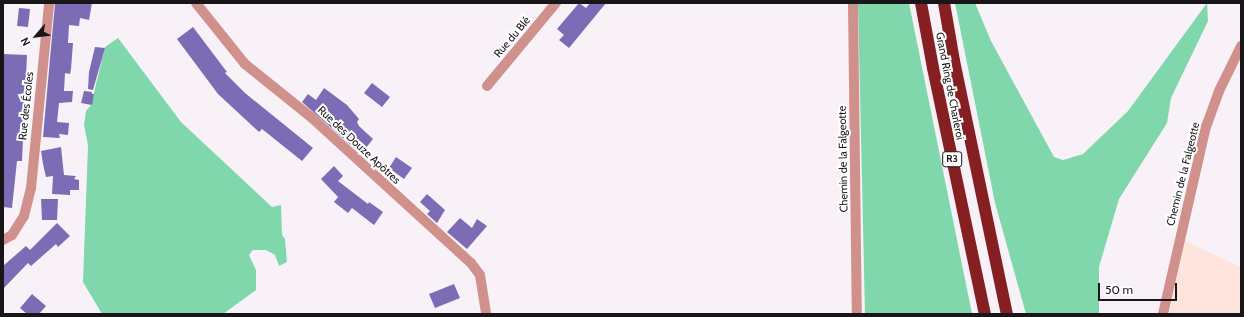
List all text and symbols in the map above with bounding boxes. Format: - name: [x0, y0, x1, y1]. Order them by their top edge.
- street label: Rue du Blé: [491, 14, 533, 60]
- north arrow: [16, 16, 56, 56]
- street label: Grand Ring de Charleroi: [933, 31, 967, 141]
- text: N: [17, 35, 33, 48]
- street label: Rue des Écoles: [16, 71, 36, 141]
- street label: Rue des Douze Apôtres: [315, 103, 403, 187]
- street label: Chemin de la Falgeotte: [835, 106, 851, 212]
- street label: Chemin de la Falgeotte: [1164, 121, 1202, 227]
- road number: R3: [942, 151, 962, 167]
- scale bar: [1100, 275, 1179, 301]
- text: 50 m: [1105, 282, 1133, 297]

